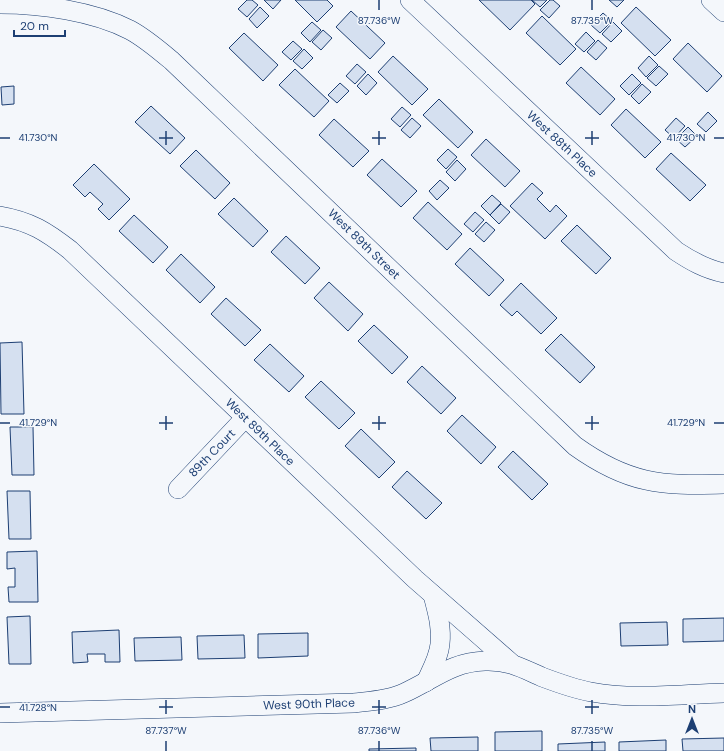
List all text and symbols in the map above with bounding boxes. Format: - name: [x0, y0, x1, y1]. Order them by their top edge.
- scale bar: [14, 12, 65, 38]
- text: 87.736°W: [358, 14, 401, 27]
- text: 87.735°W: [571, 14, 614, 27]
- text: 20 m: [20, 18, 49, 34]
- street label: West 88th Place: [523, 107, 601, 181]
- text: 41.730°N: [18, 131, 58, 144]
- text: 41.730°N: [666, 131, 706, 144]
- street label: West 89th Street: [324, 205, 404, 283]
- street label: West 89th Place: [222, 395, 298, 469]
- text: 41.729°N: [19, 416, 57, 429]
- text: 41.729°N: [667, 416, 705, 429]
- street label: 89th Court: [185, 425, 239, 481]
- street label: West 90th Place: [263, 694, 355, 714]
- north arrow: [672, 699, 712, 739]
- text: 41.728°N: [19, 701, 57, 714]
- text: N: [688, 702, 696, 716]
- text: 87.737°W: [145, 724, 187, 737]
- text: 87.736°W: [358, 724, 401, 737]
- text: 87.735°W: [571, 724, 614, 737]

